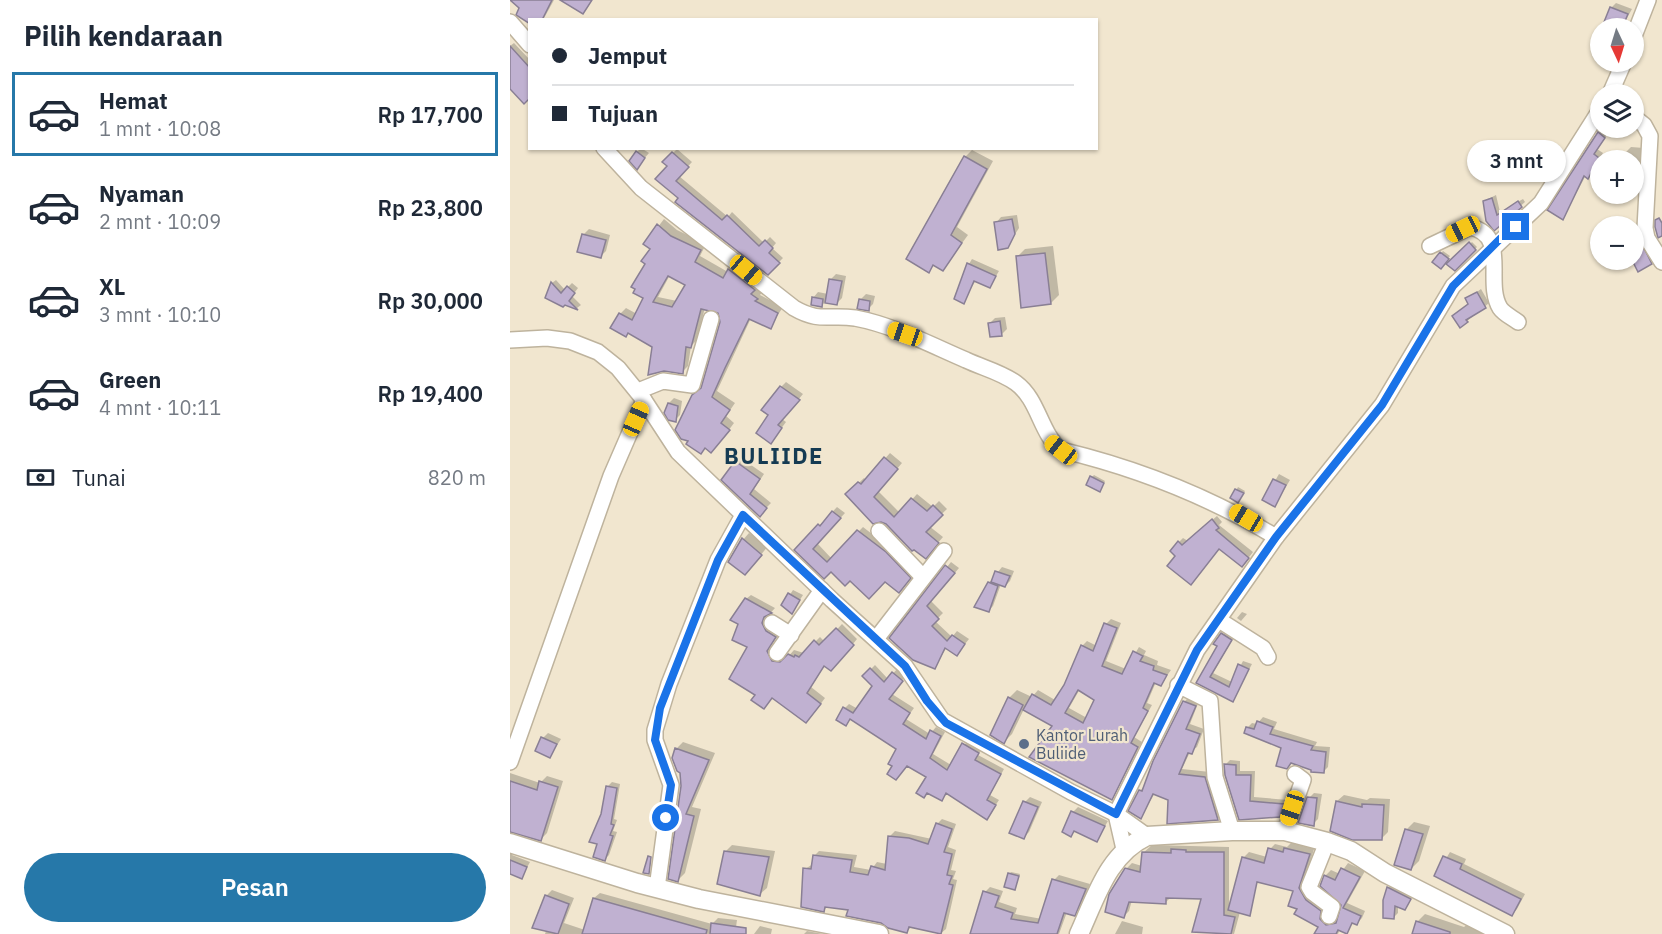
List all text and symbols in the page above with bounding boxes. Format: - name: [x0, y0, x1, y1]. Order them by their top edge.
- text: Pilih kendaraan: [24, 18, 223, 53]
- north arrow: [1590, 18, 1644, 72]
- map controls: [1590, 18, 1644, 270]
- text: Jemput: [588, 41, 667, 70]
- button: layers: [1590, 84, 1644, 138]
- text: Hemat: [99, 86, 168, 115]
- icon: car: [27, 87, 81, 141]
- text: Tujuan: [588, 99, 658, 128]
- text: Rp 17,700: [377, 100, 483, 129]
- text: 1 mnt · 10:08: [99, 115, 221, 142]
- callout: 3 mnt: [1466, 140, 1566, 182]
- text: 3 mnt: [1490, 147, 1543, 174]
- button: +: [1590, 150, 1644, 204]
- text: Nyaman: [99, 179, 184, 208]
- icon: car: [27, 180, 81, 234]
- text: Rp 23,800: [377, 193, 483, 222]
- text: 2 mnt · 10:09: [99, 208, 221, 235]
- car: [1443, 213, 1483, 245]
- route end: [1502, 213, 1529, 240]
- button: −: [1590, 216, 1644, 270]
- car: [726, 252, 766, 288]
- text: XL: [99, 272, 125, 301]
- icon: car: [27, 273, 81, 327]
- text: Rp 30,000: [377, 286, 483, 315]
- text: 3 mnt · 10:10: [99, 301, 221, 328]
- car: [885, 320, 925, 348]
- text: Green: [99, 365, 161, 394]
- icon: car: [27, 366, 81, 420]
- text: Rp 19,400: [377, 379, 483, 408]
- text: 4 mnt · 10:11: [99, 394, 221, 421]
- car: [620, 399, 652, 439]
- car: [1041, 432, 1081, 468]
- district label: BULIIDE: [724, 441, 824, 470]
- icon: cash: [24, 461, 57, 494]
- text: Tunai: [72, 463, 126, 492]
- text: 820 m: [428, 464, 486, 491]
- car: [1226, 501, 1266, 535]
- place label: Kantor Lurah Buliide: [1036, 725, 1128, 763]
- marker: Kantor Lurah Buliide: [1017, 737, 1031, 751]
- car: [1278, 788, 1306, 828]
- route start: [652, 804, 679, 831]
- button: Pesan: [24, 853, 486, 922]

